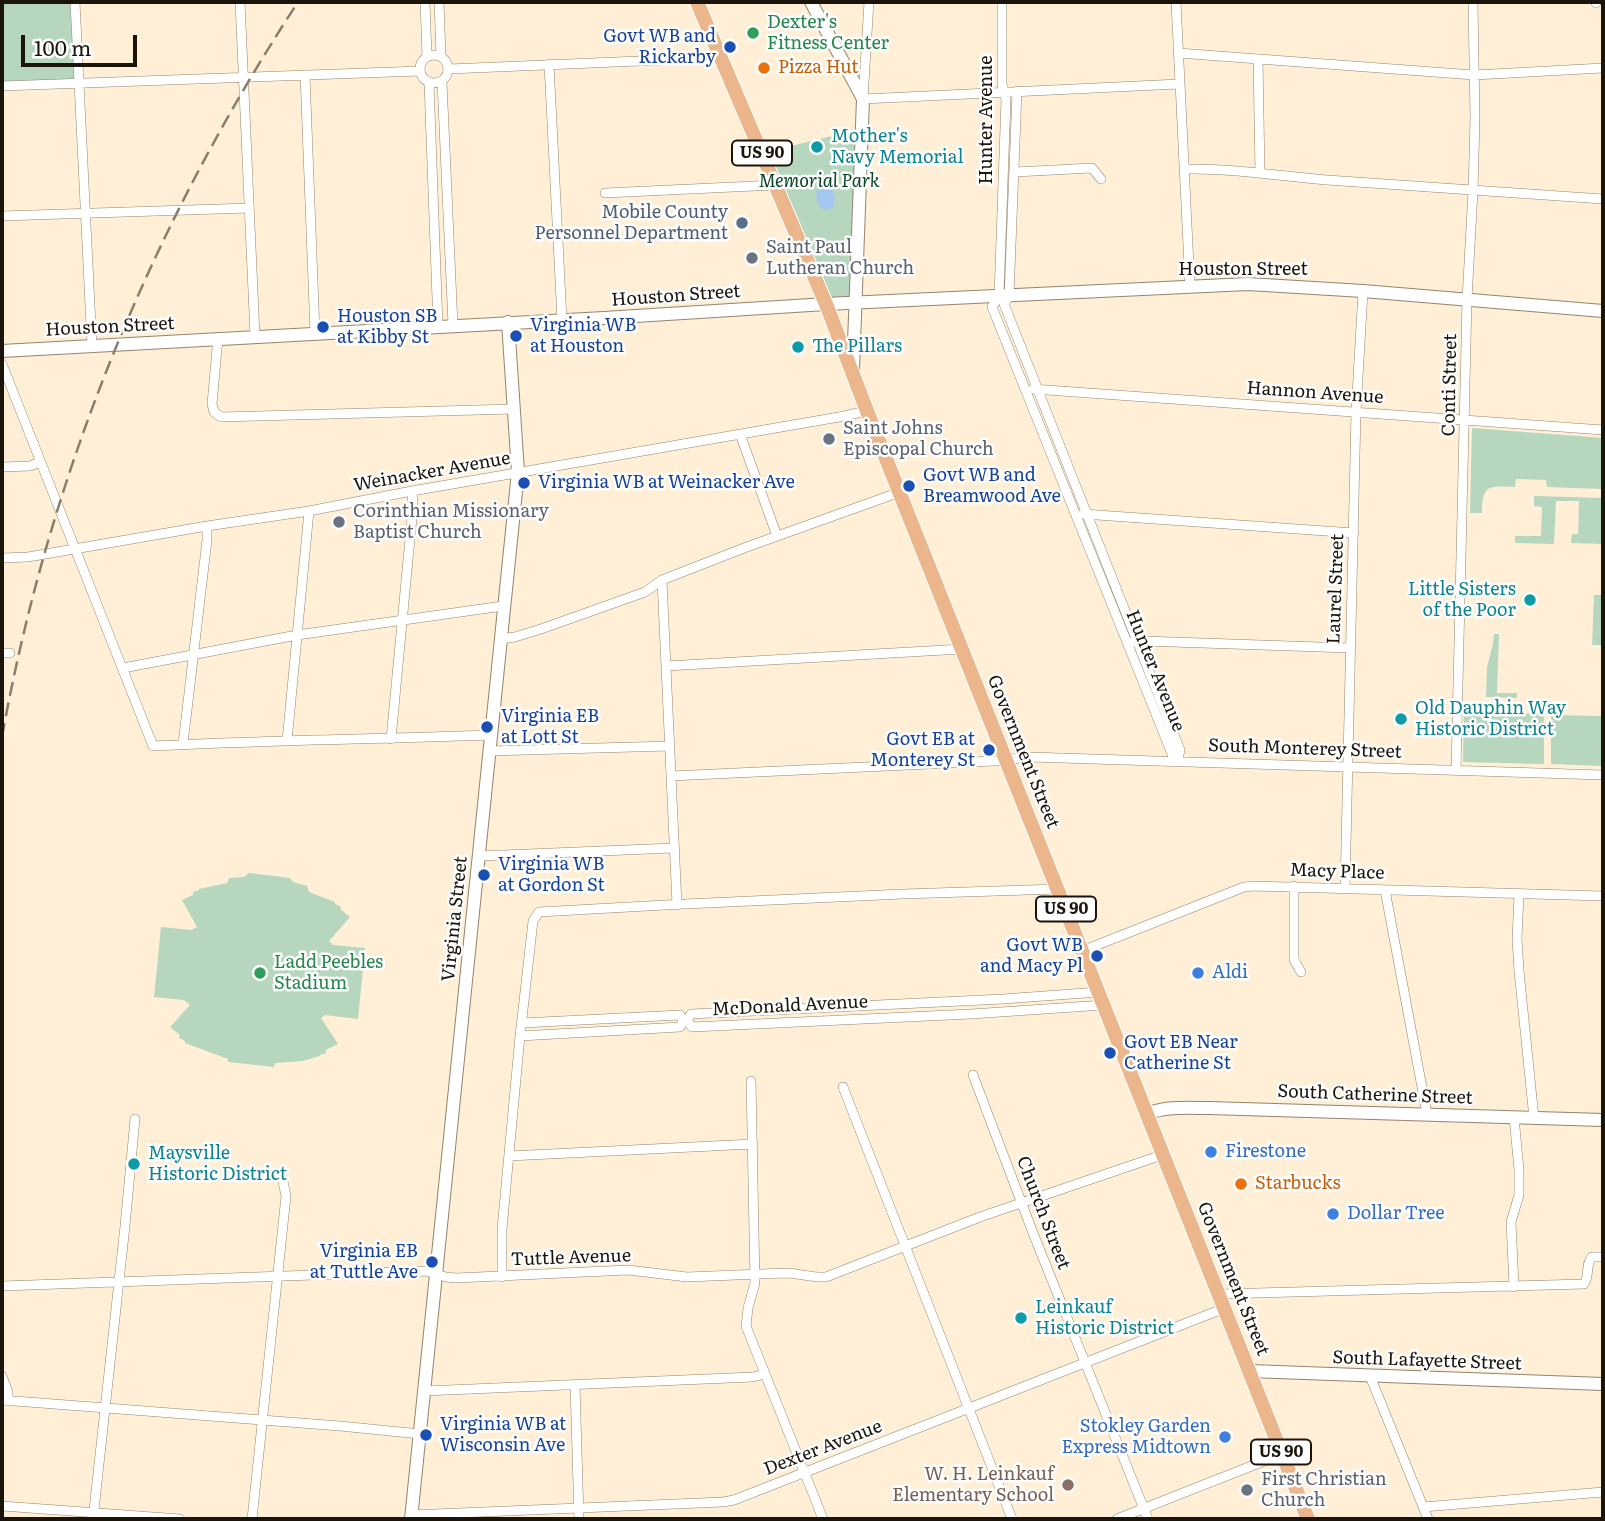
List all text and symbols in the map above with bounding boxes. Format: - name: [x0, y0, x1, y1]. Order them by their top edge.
- place label: Dexter's Fitness Center: [767, 12, 889, 54]
- scale bar: [24, 21, 140, 65]
- marker: Dexter's Fitness Center: [745, 25, 761, 41]
- place label: Govt WB and Rickarby: [603, 26, 716, 68]
- text: 100 m: [34, 31, 91, 62]
- marker: Govt WB and Rickarby: [722, 39, 738, 55]
- street label: Hunter Avenue: [976, 55, 998, 185]
- place label: Pizza Hut: [778, 57, 859, 79]
- marker: Pizza Hut: [756, 60, 772, 76]
- place label: Mother's Navy Memorial: [831, 126, 964, 168]
- marker: Mother's Navy Memorial: [809, 139, 825, 155]
- road number: US 90: [732, 140, 792, 166]
- park label: Memorial Park: [758, 171, 880, 193]
- place label: Mobile County Personnel Department: [535, 202, 728, 244]
- marker: Mobile County Personnel Department: [734, 215, 750, 231]
- place label: Saint Paul Lutheran Church: [766, 237, 914, 280]
- marker: Saint Paul Lutheran Church: [744, 250, 760, 266]
- street label: Houston Street: [1178, 259, 1308, 281]
- street label: Houston Street: [611, 281, 741, 311]
- place label: Houston SB at Kibby St: [337, 306, 437, 348]
- street label: Houston Street: [45, 313, 175, 341]
- place label: Virginia WB at Houston: [530, 315, 636, 358]
- marker: Houston SB at Kibby St: [315, 319, 331, 335]
- marker: Virginia WB at Houston: [508, 328, 524, 344]
- street label: Conti Street: [1438, 333, 1462, 437]
- place label: The Pillars: [812, 336, 902, 358]
- marker: The Pillars: [790, 339, 806, 355]
- street label: Hannon Avenue: [1246, 377, 1384, 409]
- place label: Saint Johns Episcopal Church: [843, 418, 994, 460]
- marker: Saint Johns Episcopal Church: [821, 431, 837, 447]
- street label: Weinacker Avenue: [352, 448, 512, 496]
- place label: Govt WB and Breamwood Ave: [923, 465, 1061, 508]
- place label: Virginia WB at Weinacker Ave: [538, 472, 795, 494]
- marker: Virginia WB at Weinacker Ave: [516, 475, 532, 491]
- marker: Govt WB and Breamwood Ave: [901, 478, 917, 494]
- place label: Corinthian Missionary Baptist Church: [353, 501, 549, 544]
- marker: Corinthian Missionary Baptist Church: [331, 514, 347, 530]
- street label: Laurel Street: [1323, 533, 1349, 645]
- place label: Little Sisters of the Poor: [1408, 579, 1516, 622]
- marker: Little Sisters of the Poor: [1522, 592, 1538, 608]
- street label: Hunter Avenue: [1121, 607, 1189, 735]
- street label: Government Street: [982, 672, 1064, 832]
- place label: Old Dauphin Way Historic District: [1415, 698, 1566, 740]
- place label: Virginia EB at Lott St: [501, 706, 599, 748]
- marker: Old Dauphin Way Historic District: [1393, 711, 1409, 727]
- marker: Virginia EB at Lott St: [479, 719, 495, 735]
- place label: Govt EB at Monterey St: [870, 729, 975, 772]
- street label: South Monterey Street: [1208, 735, 1402, 763]
- marker: Govt EB at Monterey St: [981, 742, 997, 758]
- place label: Virginia WB at Gordon St: [498, 854, 605, 896]
- street label: Virginia Street: [438, 855, 472, 983]
- street label: Macy Place: [1289, 860, 1385, 884]
- marker: Virginia WB at Gordon St: [476, 867, 492, 883]
- road number: US 90: [1036, 897, 1096, 922]
- place label: Govt WB and Macy Pl: [980, 935, 1083, 978]
- marker: Govt WB and Macy Pl: [1089, 948, 1105, 964]
- place label: Ladd Peebles Stadium: [274, 952, 383, 995]
- place label: Aldi: [1212, 962, 1248, 984]
- marker: Ladd Peebles Stadium: [252, 965, 268, 981]
- marker: Aldi: [1190, 965, 1206, 981]
- street label: McDonald Avenue: [711, 991, 869, 1021]
- place label: Govt EB Near Catherine St: [1124, 1032, 1238, 1074]
- marker: Govt EB Near Catherine St: [1102, 1045, 1118, 1061]
- street label: South Catherine Street: [1277, 1081, 1473, 1109]
- place label: Firestone: [1225, 1141, 1306, 1163]
- place label: Maysville Historic District: [148, 1143, 287, 1186]
- marker: Firestone: [1203, 1144, 1219, 1160]
- street label: Church Street: [1012, 1153, 1074, 1273]
- marker: Maysville Historic District: [126, 1156, 142, 1172]
- place label: Starbucks: [1255, 1173, 1341, 1195]
- marker: Starbucks: [1233, 1176, 1249, 1192]
- street label: Government Street: [1192, 1199, 1274, 1359]
- place label: Dollar Tree: [1347, 1203, 1445, 1225]
- marker: Dollar Tree: [1325, 1206, 1341, 1222]
- place label: Virginia EB at Tuttle Ave: [310, 1241, 418, 1284]
- street label: Tuttle Avenue: [510, 1245, 632, 1271]
- marker: Virginia EB at Tuttle Ave: [424, 1254, 440, 1270]
- place label: Leinkauf Historic District: [1035, 1297, 1174, 1340]
- marker: Leinkauf Historic District: [1013, 1310, 1029, 1326]
- street label: South Lafayette Street: [1332, 1347, 1522, 1375]
- place label: Virginia WB at Wisconsin Ave: [440, 1414, 566, 1456]
- street label: Dexter Avenue: [761, 1416, 885, 1480]
- place label: Stokley Garden Express Midtown: [1061, 1416, 1211, 1458]
- marker: Virginia WB at Wisconsin Ave: [418, 1427, 434, 1443]
- marker: Stokley Garden Express Midtown: [1217, 1429, 1233, 1445]
- road number: US 90: [1251, 1440, 1311, 1464]
- place label: W. H. Leinkauf Elementary School: [892, 1464, 1054, 1506]
- place label: First Christian Church: [1261, 1469, 1387, 1512]
- marker: W. H. Leinkauf Elementary School: [1060, 1477, 1076, 1493]
- marker: First Christian Church: [1239, 1482, 1255, 1498]

